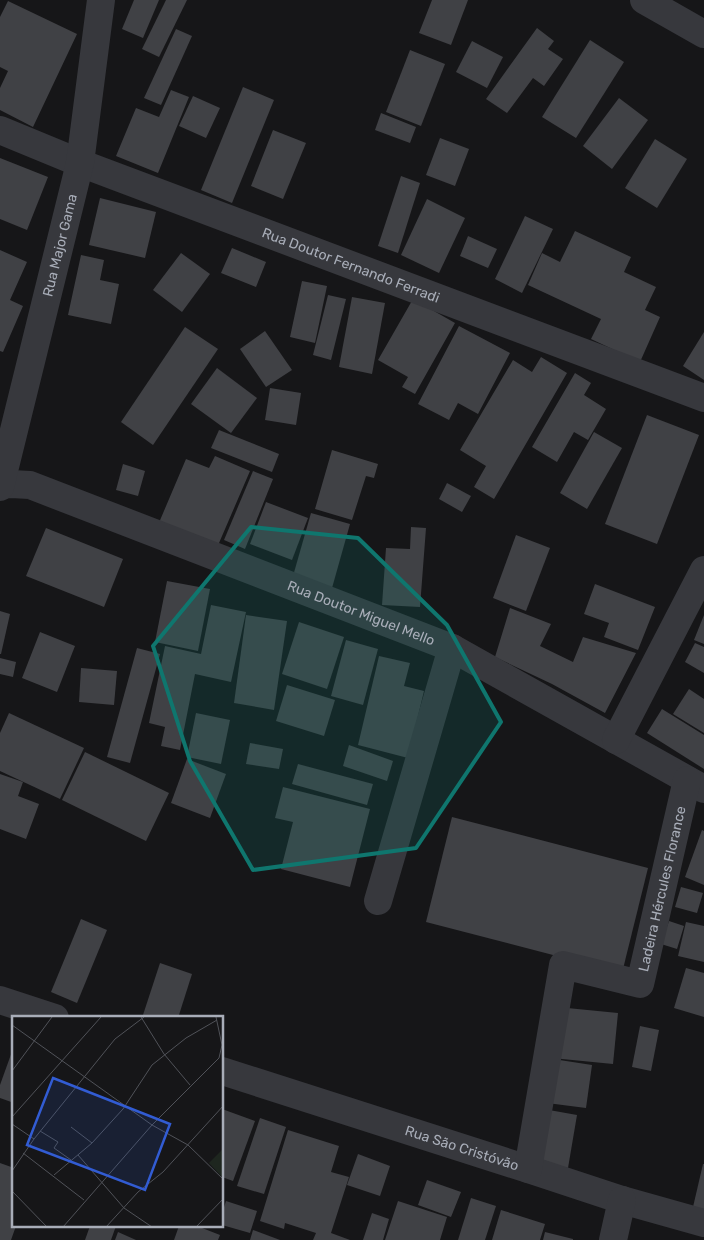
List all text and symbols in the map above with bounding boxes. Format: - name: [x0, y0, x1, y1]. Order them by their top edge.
- street label: Rua Major Gama: [39, 192, 81, 299]
- street label: Rua Doutor Fernando Ferradi: [259, 224, 442, 307]
- street label: Rua Doutor Miguel Mello: [285, 577, 437, 650]
- street label: Ladeira Hércules Florance: [635, 804, 690, 973]
- inset map: [12, 1016, 224, 1228]
- street label: Rua São Cristóvão: [403, 1122, 521, 1174]

